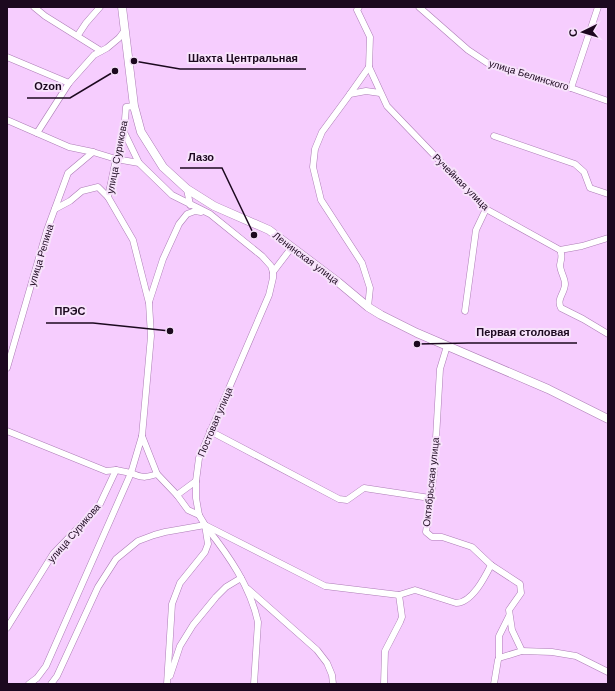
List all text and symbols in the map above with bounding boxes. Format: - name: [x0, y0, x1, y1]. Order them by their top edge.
- north arrow: [563, 12, 603, 52]
- text: С: [567, 28, 579, 37]
- callout: Шахта Центральная: [180, 46, 306, 69]
- text: Шахта Центральная: [188, 52, 298, 64]
- street label: улица Белинского: [488, 58, 571, 93]
- callout: Ozon: [27, 75, 70, 98]
- text: Ozon: [34, 80, 62, 92]
- street label: улица Сурикова: [105, 119, 130, 195]
- callout: Лазо: [180, 145, 222, 168]
- text: Лазо: [188, 151, 214, 163]
- street label: Ручейная улица: [431, 152, 492, 213]
- street label: улица Репина: [26, 222, 56, 287]
- street label: Ленинская улица: [271, 230, 341, 287]
- callout: ПРЭС: [46, 300, 93, 323]
- text: ПРЭС: [54, 305, 86, 317]
- callout: Первая столовая: [468, 320, 577, 343]
- text: Первая столовая: [476, 326, 570, 338]
- street label: Постовая улица: [195, 385, 235, 458]
- street label: Октябрьская улица: [421, 436, 441, 527]
- street label: улица Сурикова: [45, 501, 103, 565]

